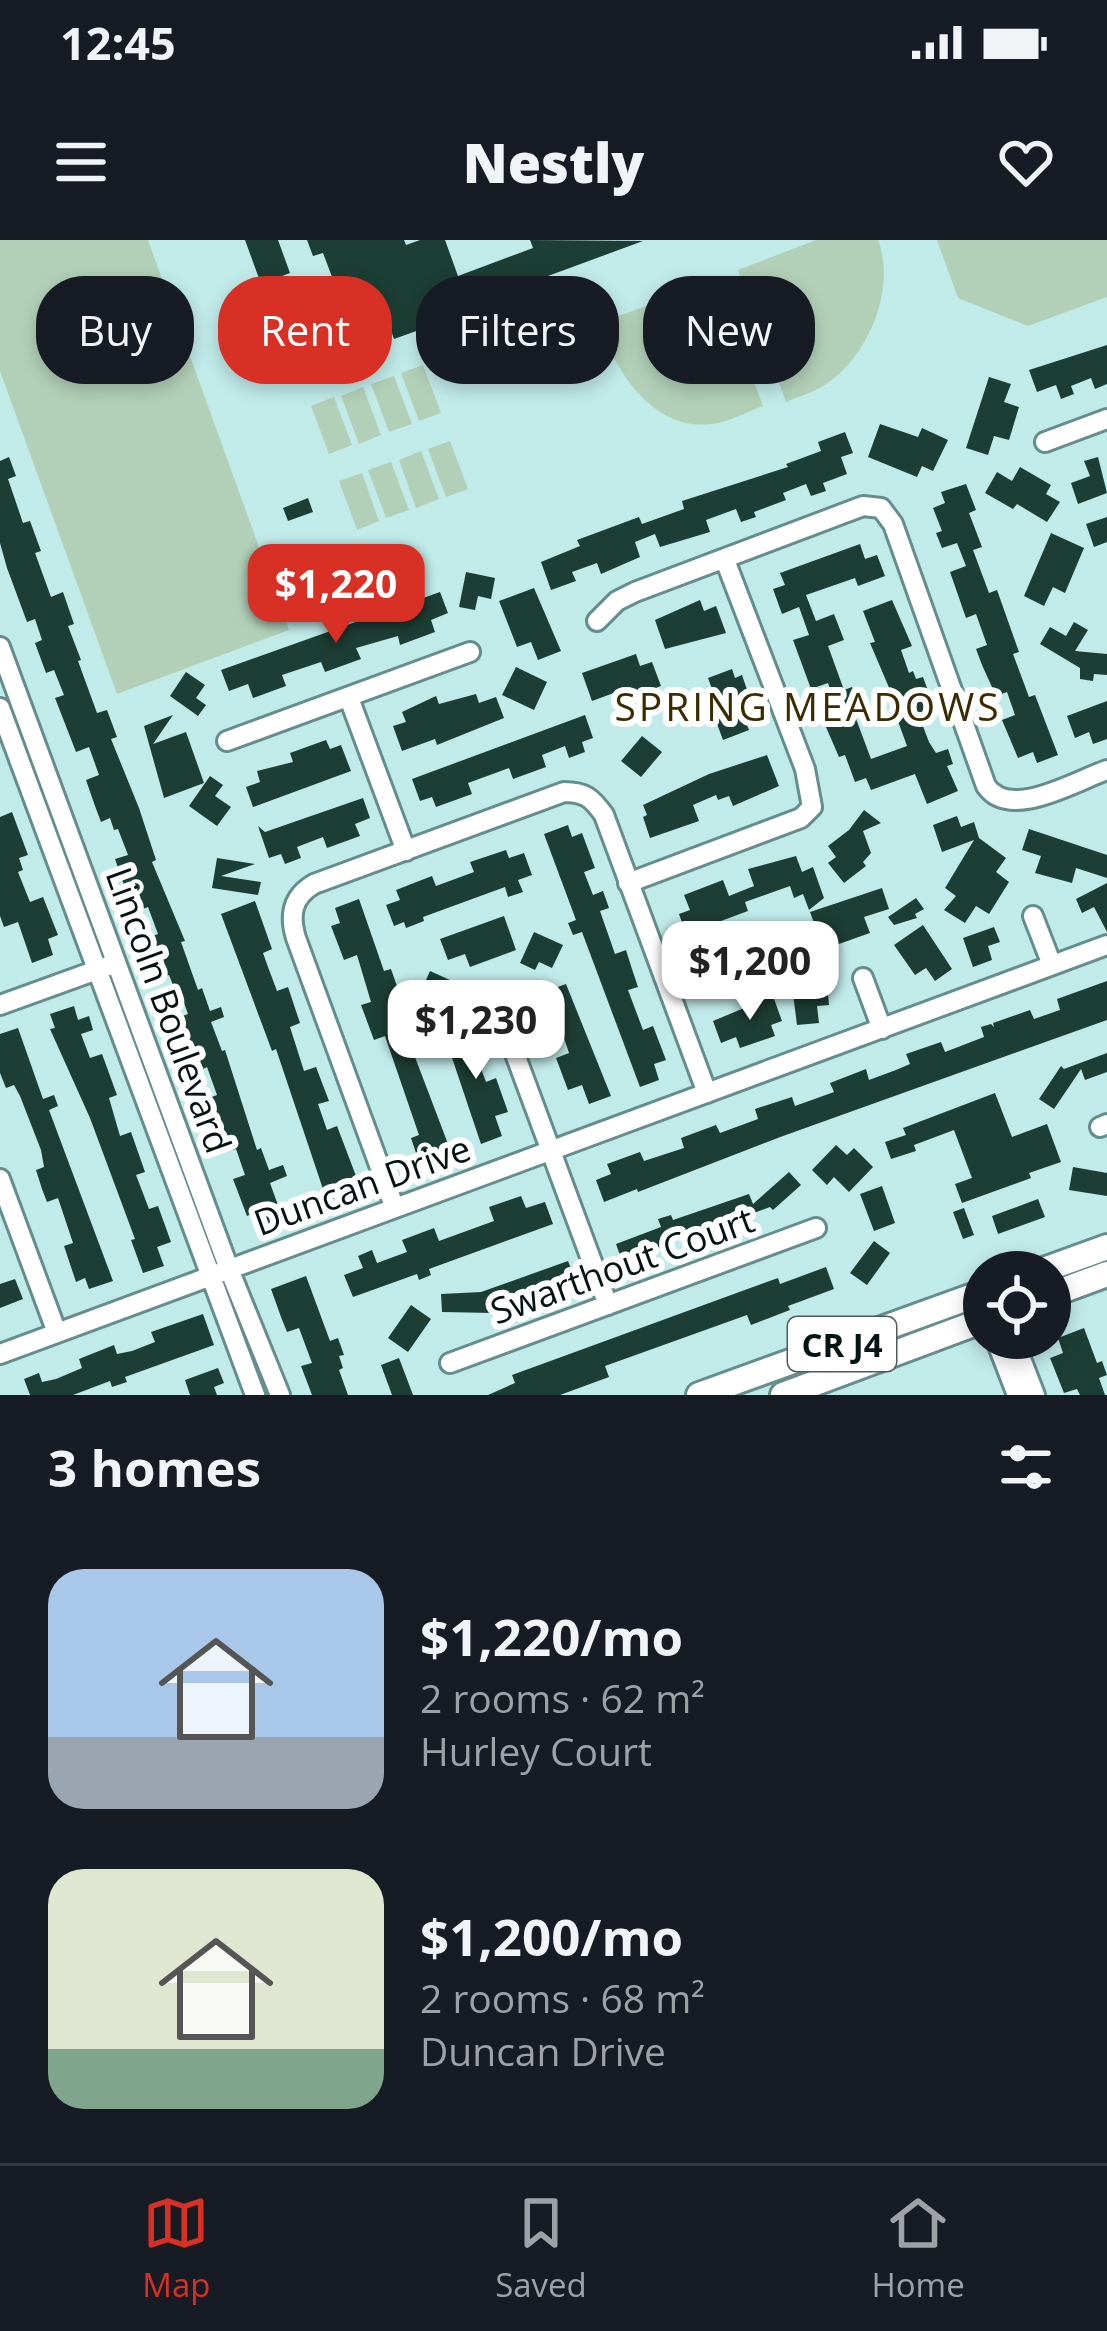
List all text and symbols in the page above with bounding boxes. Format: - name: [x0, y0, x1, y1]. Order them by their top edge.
- text: 12:45: [60, 12, 176, 73]
- text: Nestly: [463, 125, 644, 199]
- icon: menu: [48, 129, 114, 195]
- icon: heart: [993, 129, 1059, 195]
- chip: Buy: [36, 276, 194, 384]
- chip: Rent: [218, 276, 392, 384]
- chip: Filters: [416, 276, 619, 384]
- chip: New: [643, 276, 815, 384]
- pin: $1,220: [238, 544, 434, 646]
- text: $1,220: [275, 556, 397, 609]
- district label: SPRING MEADOWS: [614, 679, 1002, 732]
- street label: Lincoln Boulevard: [95, 860, 243, 1160]
- pin: $1,200: [652, 921, 848, 1023]
- text: $1,200: [689, 933, 811, 986]
- pin: $1,230: [378, 980, 574, 1082]
- text: $1,230: [415, 992, 537, 1045]
- street label: Duncan Drive: [247, 1123, 477, 1247]
- street label: Swarthout Court: [483, 1195, 761, 1335]
- map controls: [963, 1251, 1071, 1359]
- button: locate: [963, 1251, 1071, 1359]
- road number: CR J4: [788, 1317, 896, 1371]
- text: 3 homes: [48, 1432, 261, 1502]
- icon: filters: [993, 1434, 1059, 1500]
- text: $1,220/mo: [420, 1601, 683, 1671]
- icon: home: [144, 1617, 288, 1761]
- text: 2 rooms · 62 m²: [420, 1671, 705, 1724]
- text: Hurley Court: [420, 1724, 652, 1777]
- text: $1,200/mo: [420, 1901, 683, 1971]
- icon: home: [144, 1917, 288, 2061]
- text: 2 rooms · 68 m²: [420, 1971, 705, 2024]
- text: Duncan Drive: [420, 2024, 666, 2077]
- tab: Map: [142, 2190, 211, 2307]
- tab: Saved: [495, 2190, 587, 2307]
- tab: Home: [871, 2190, 965, 2307]

